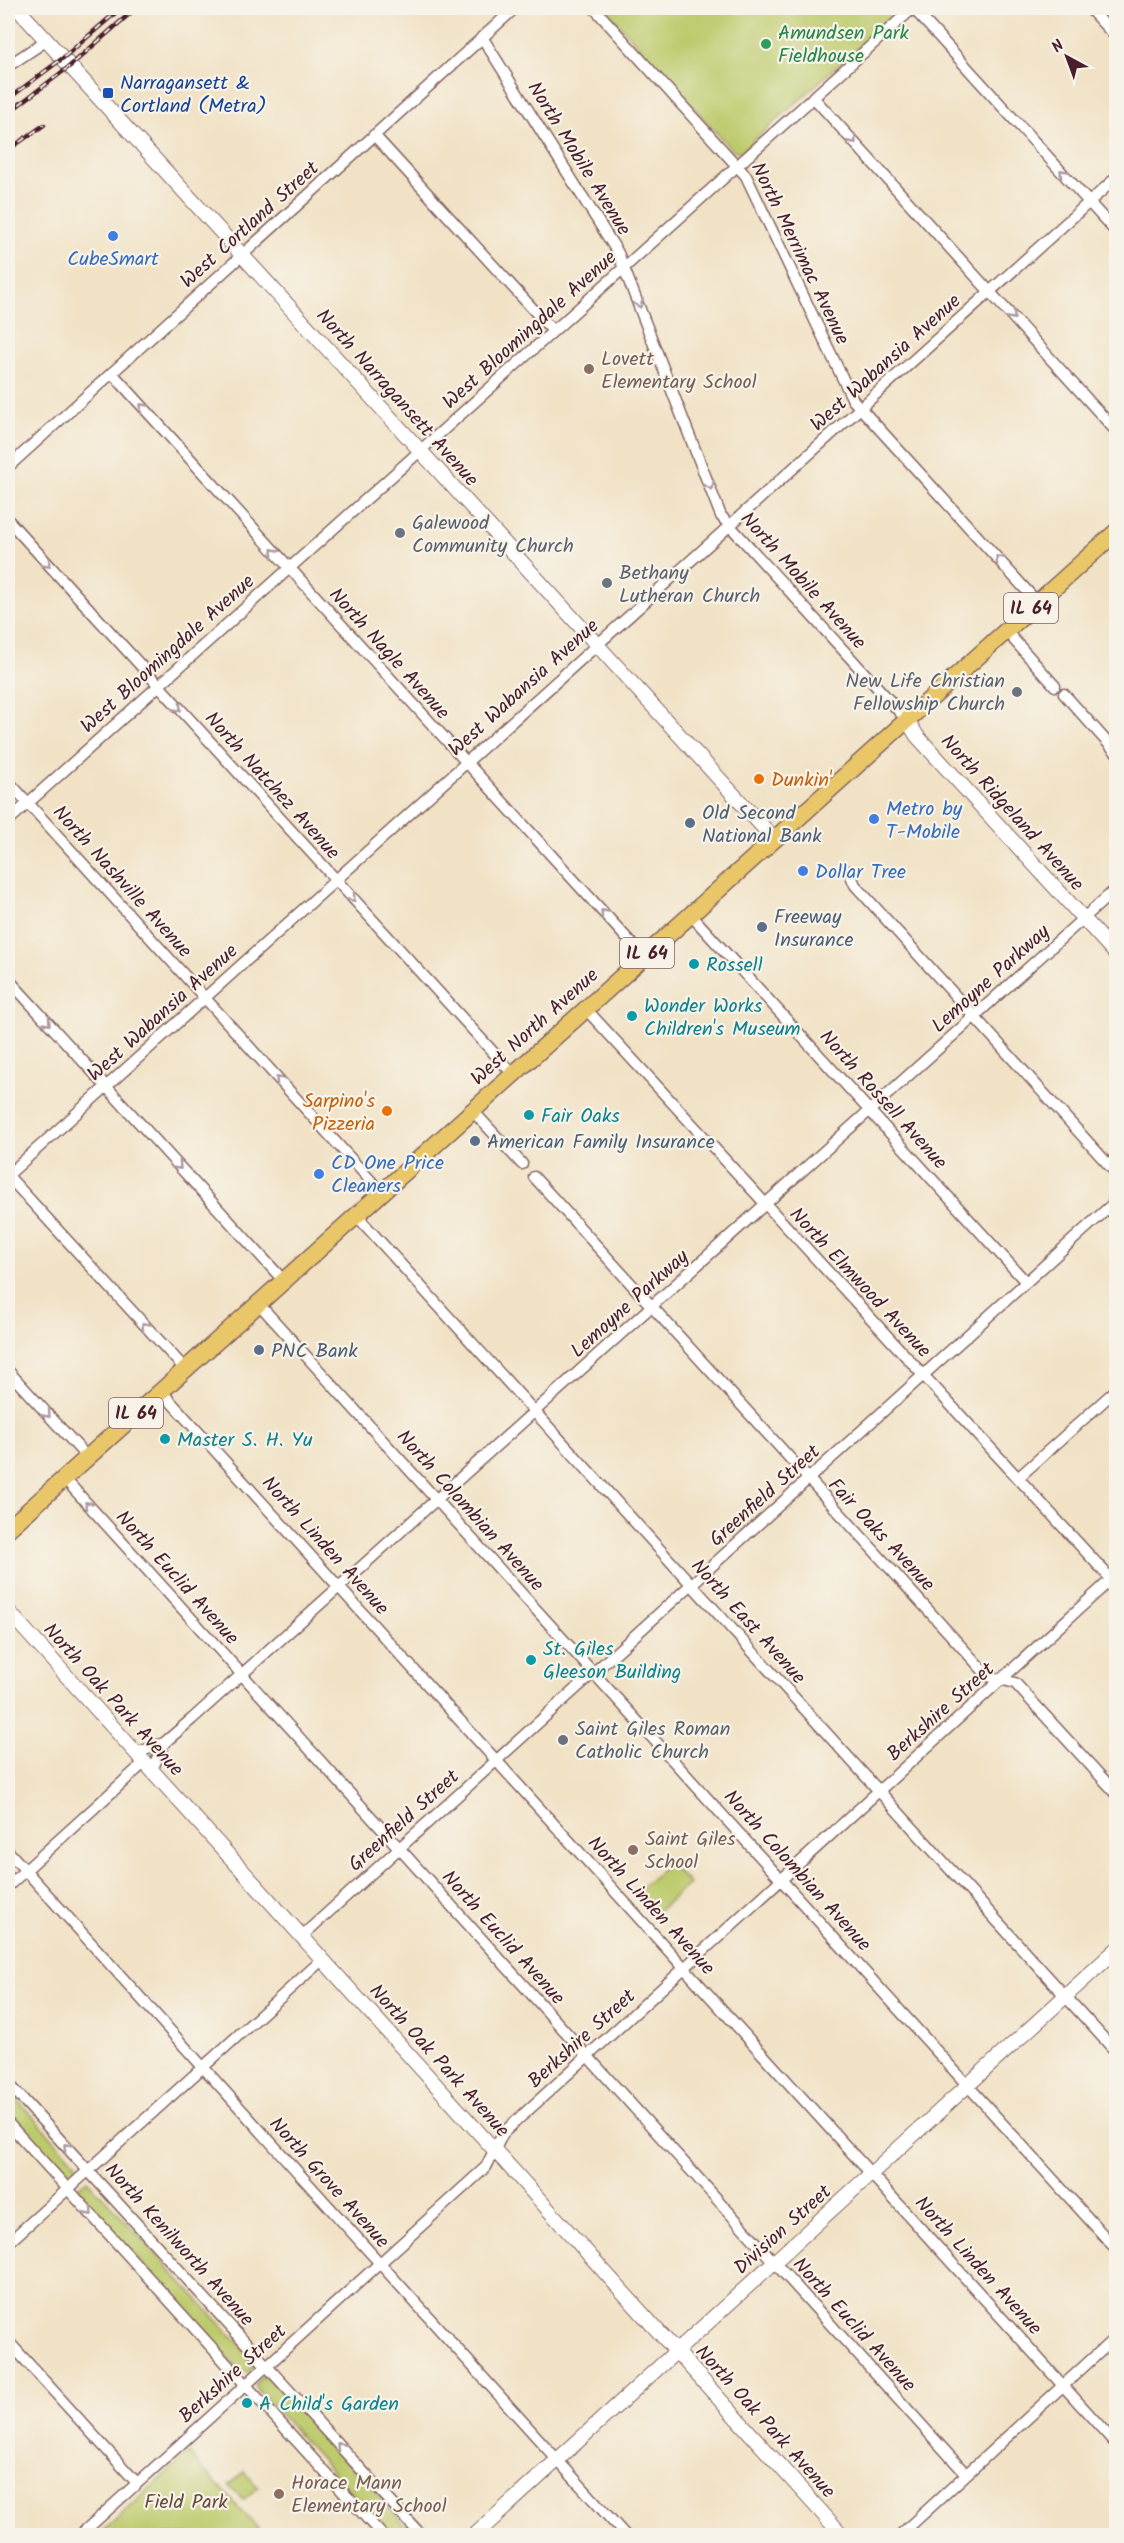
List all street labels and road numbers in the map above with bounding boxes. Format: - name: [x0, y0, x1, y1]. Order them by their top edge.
- street label: North Mobile Avenue: [518, 76, 639, 242]
- street label: West Cortland Street: [173, 154, 327, 297]
- street label: North Merrimac Avenue: [741, 157, 857, 351]
- street label: West Bloomingdale Avenue: [436, 243, 625, 418]
- street label: West Wabansia Avenue: [804, 287, 969, 440]
- street label: North Narragansett Avenue: [307, 302, 486, 495]
- street label: North Mobile Avenue: [732, 505, 873, 658]
- street label: West Bloomingdale Avenue: [74, 567, 263, 742]
- street label: North Nagle Avenue: [320, 581, 457, 728]
- road number: IL 64: [1004, 593, 1058, 623]
- street label: West Wabansia Avenue: [442, 612, 607, 765]
- street label: North Natchez Avenue: [196, 705, 347, 868]
- street label: North Ridgeland Avenue: [932, 727, 1091, 899]
- street label: North Nashville Avenue: [44, 799, 199, 966]
- street label: Lemoyne Parkway: [925, 917, 1058, 1042]
- street label: West Wabansia Avenue: [81, 937, 246, 1090]
- road number: IL 64: [620, 938, 674, 968]
- street label: West North Avenue: [464, 961, 607, 1094]
- street label: North Rossell Avenue: [811, 1023, 954, 1178]
- street label: North Elmwood Avenue: [781, 1201, 938, 1366]
- street label: Lemoyne Parkway: [564, 1242, 697, 1367]
- road number: IL 64: [109, 1398, 163, 1428]
- street label: North Colombian Avenue: [388, 1423, 551, 1600]
- street label: Greenfield Street: [702, 1437, 829, 1555]
- street label: North Linden Avenue: [253, 1469, 396, 1623]
- street label: Fair Oaks Avenue: [819, 1471, 942, 1600]
- street label: North Euclid Avenue: [107, 1504, 246, 1653]
- street label: North East Avenue: [682, 1552, 813, 1692]
- street label: North Oak Park Avenue: [34, 1616, 191, 1785]
- street label: Berkshire Street: [880, 1655, 1003, 1770]
- street label: Greenfield Street: [341, 1762, 468, 1880]
- street label: North Colombian Avenue: [715, 1783, 878, 1960]
- street label: North Linden Avenue: [579, 1829, 722, 1983]
- street label: North Euclid Avenue: [433, 1864, 572, 2013]
- street label: North Oak Park Avenue: [360, 1977, 517, 2146]
- street label: Berkshire Street: [521, 1982, 644, 2097]
- street label: North Grove Avenue: [260, 2110, 397, 2256]
- street label: North Kenilworth Avenue: [96, 2156, 261, 2335]
- street label: Division Street: [727, 2177, 840, 2283]
- street label: North Linden Avenue: [906, 2189, 1049, 2343]
- street label: North Euclid Avenue: [784, 2251, 923, 2400]
- street label: Berkshire Street: [172, 2317, 295, 2432]
- street label: North Oak Park Avenue: [686, 2338, 843, 2507]

